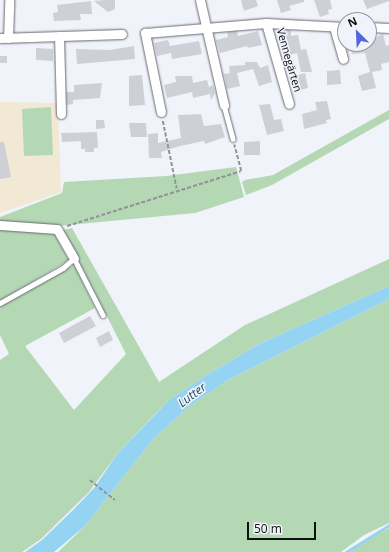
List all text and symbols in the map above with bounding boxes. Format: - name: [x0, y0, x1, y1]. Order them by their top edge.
- north arrow: [337, 12, 377, 52]
- text: N: [345, 13, 359, 30]
- street label: Vennegärten: [274, 27, 304, 93]
- water label: Lutter: [175, 380, 209, 410]
- scale bar: [249, 514, 318, 540]
- text: 50 m: [254, 520, 282, 537]

